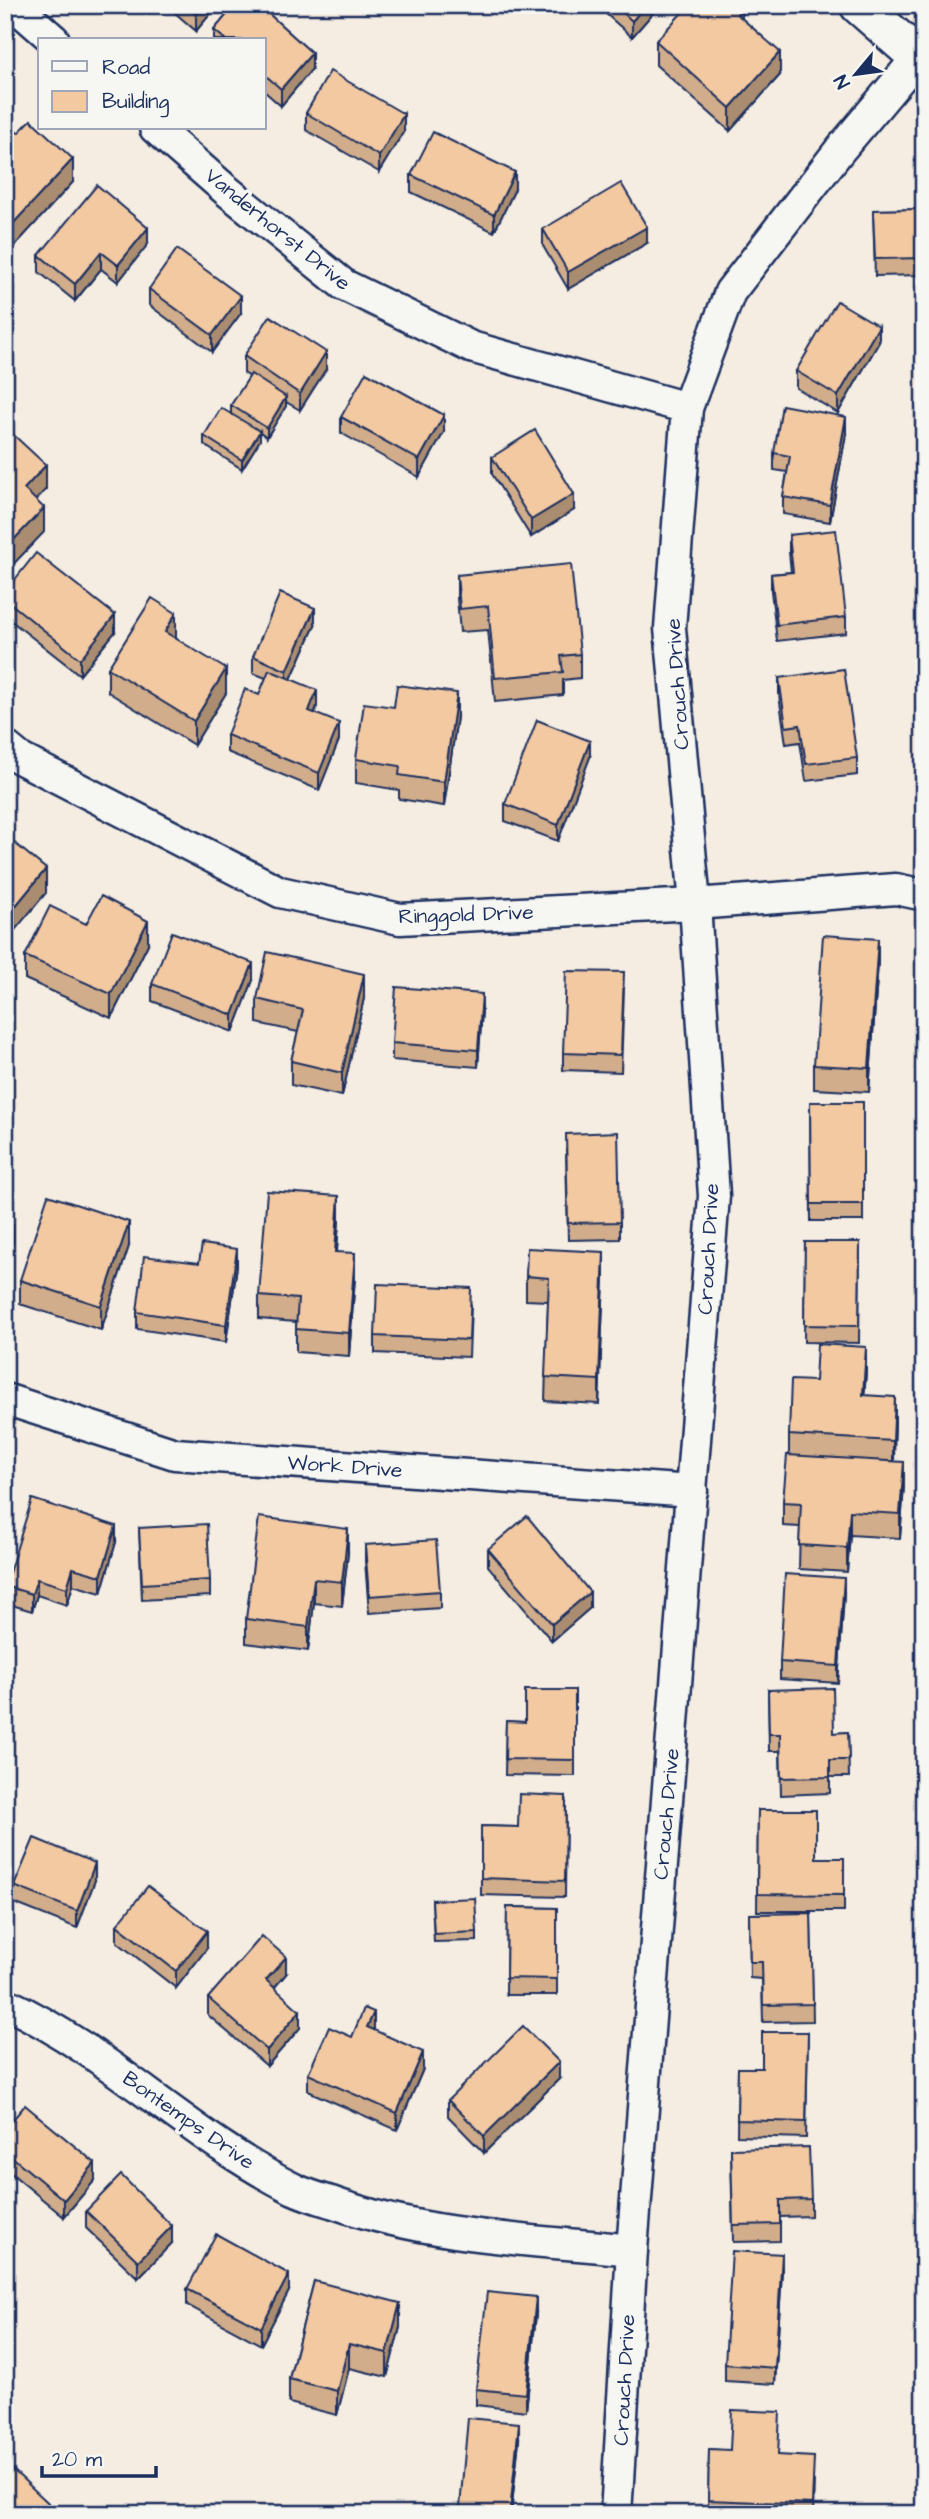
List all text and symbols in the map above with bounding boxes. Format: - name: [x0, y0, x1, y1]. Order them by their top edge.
- legend: [38, 38, 266, 130]
- north arrow: [820, 38, 890, 108]
- text: Road: [102, 53, 150, 82]
- text: N: [828, 70, 857, 93]
- text: Building: [102, 87, 170, 118]
- street label: Vanderhorst Drive: [199, 162, 357, 297]
- street label: Crouch Drive: [658, 617, 697, 751]
- street label: Ringgold Drive: [398, 898, 534, 933]
- street label: Crouch Drive: [691, 1183, 726, 1316]
- street label: Work Drive: [287, 1448, 403, 1485]
- street label: Crouch Drive: [646, 1747, 687, 1881]
- street label: Bontemps Drive: [116, 2064, 260, 2177]
- street label: Crouch Drive: [607, 2314, 642, 2447]
- scale bar: [42, 2435, 156, 2479]
- text: 20 m: [52, 2445, 103, 2474]

